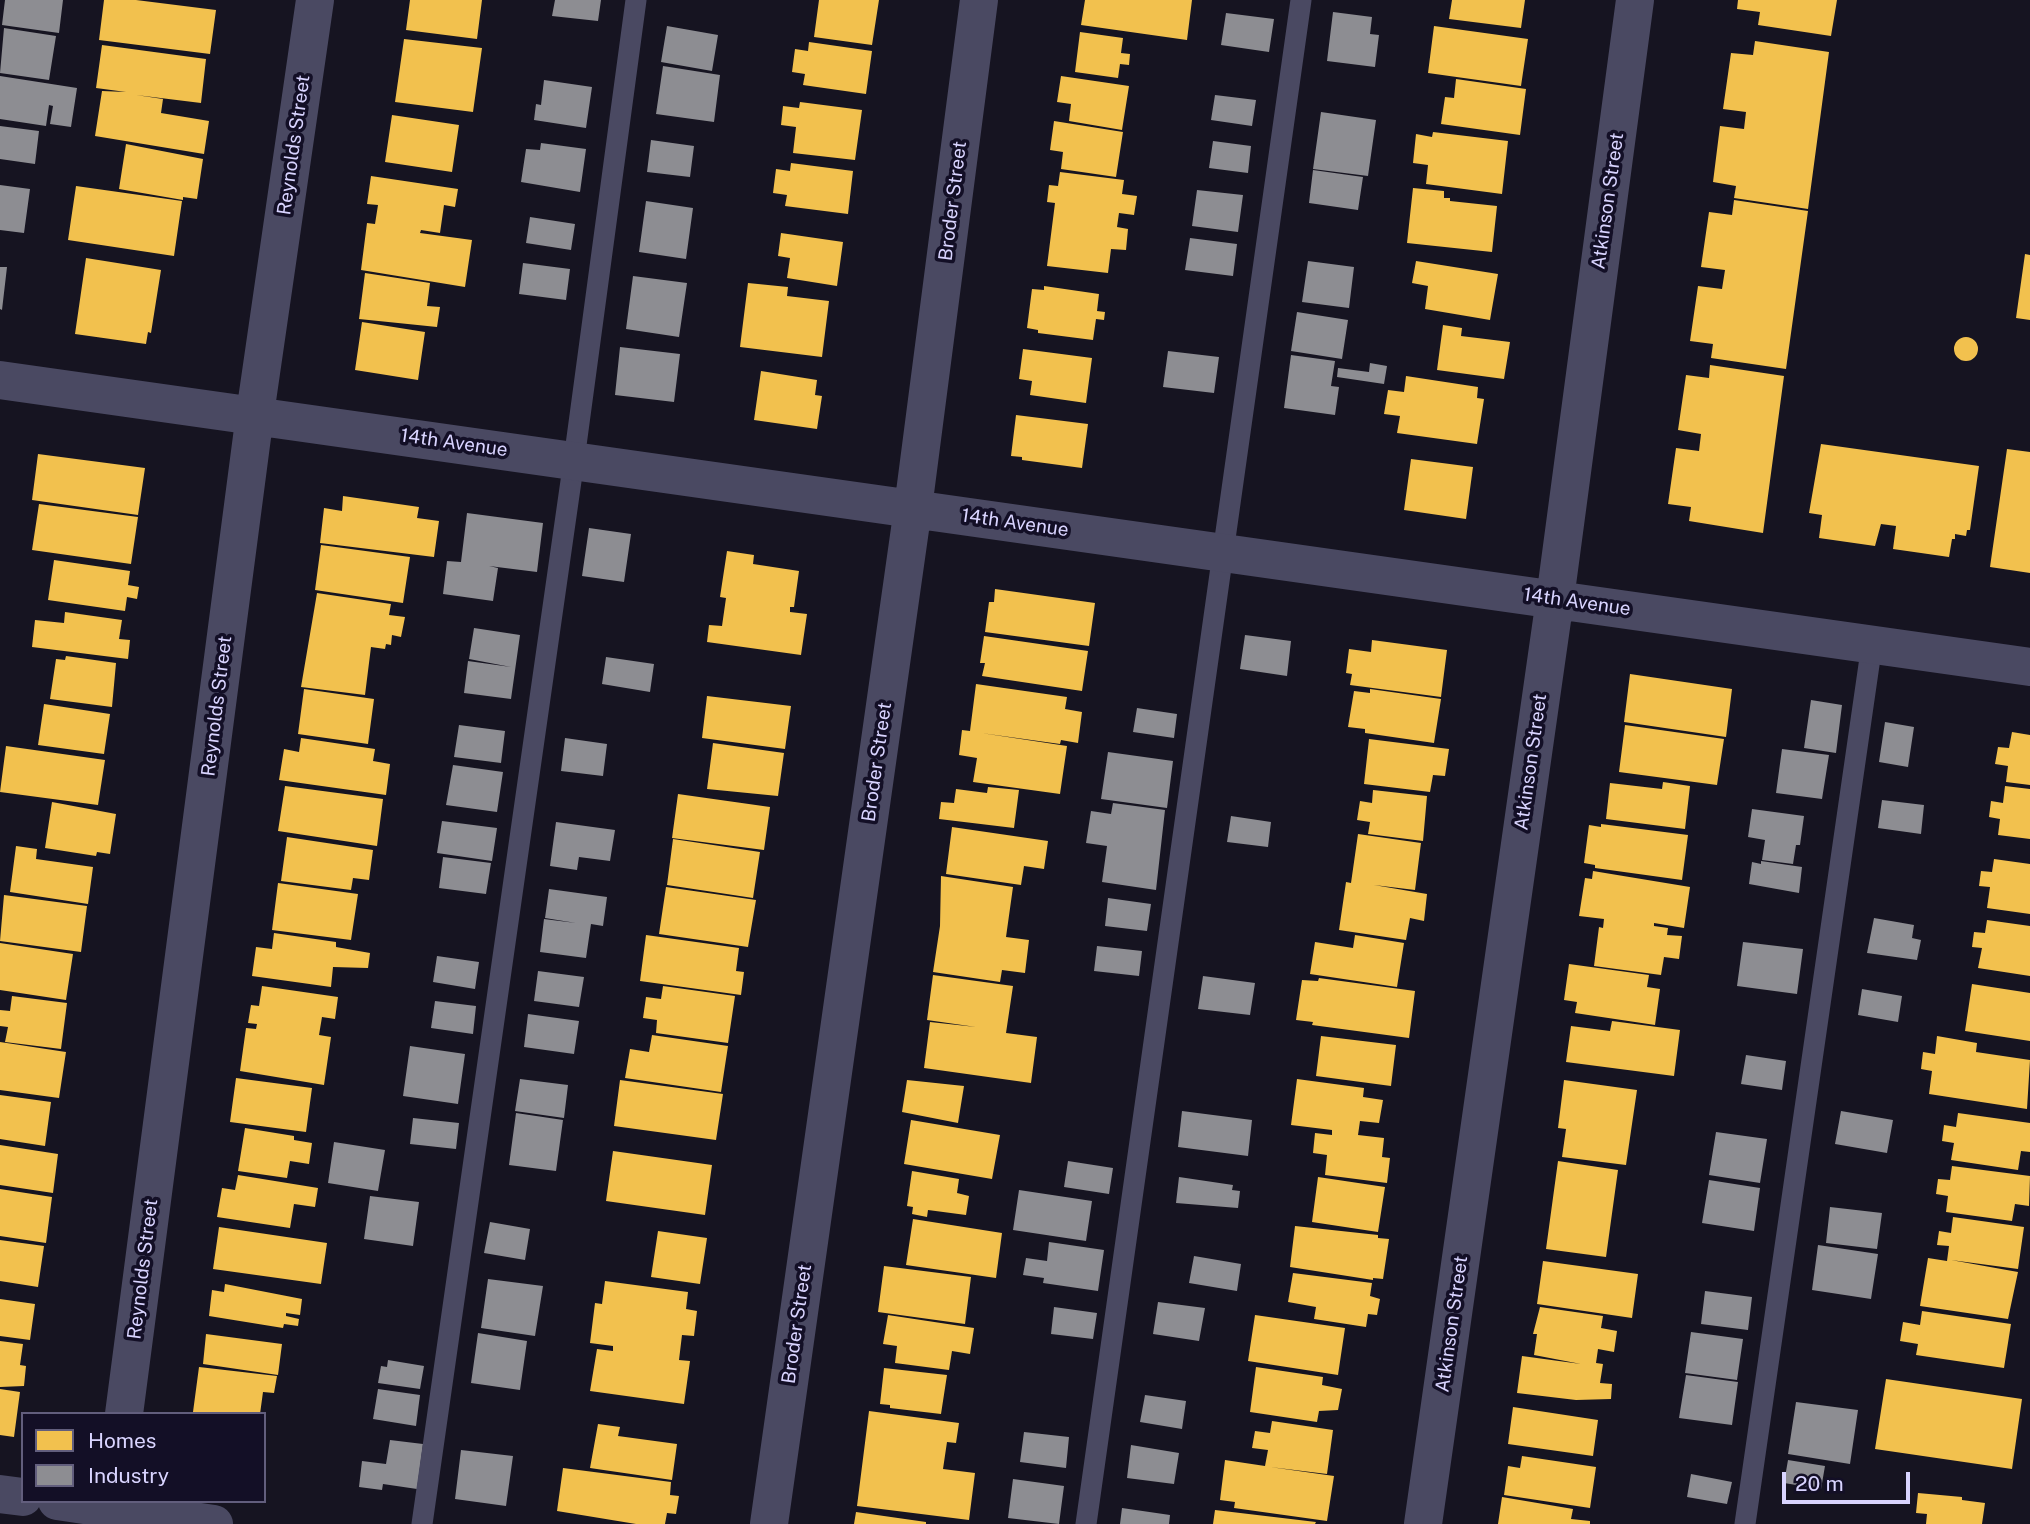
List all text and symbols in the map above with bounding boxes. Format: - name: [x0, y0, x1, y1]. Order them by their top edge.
- street label: Reynolds Street: [273, 73, 315, 217]
- street label: Atkinson Street: [1587, 131, 1629, 271]
- street label: Broder Street: [934, 140, 972, 262]
- street label: 14th Avenue: [399, 424, 509, 462]
- street label: 14th Avenue: [960, 504, 1070, 542]
- street label: 14th Avenue: [1522, 583, 1632, 621]
- street label: Reynolds Street: [197, 634, 237, 778]
- street label: Atkinson Street: [1510, 692, 1552, 832]
- street label: Broder Street: [857, 701, 897, 823]
- street label: Reynolds Street: [123, 1197, 163, 1341]
- street label: Atkinson Street: [1431, 1254, 1473, 1394]
- street label: Broder Street: [777, 1263, 817, 1385]
- legend: [21, 1412, 266, 1503]
- text: Homes: [88, 1428, 156, 1453]
- scale bar: [1785, 1458, 1913, 1502]
- text: Industry: [88, 1463, 169, 1488]
- text: 20 m: [1795, 1471, 1844, 1496]

